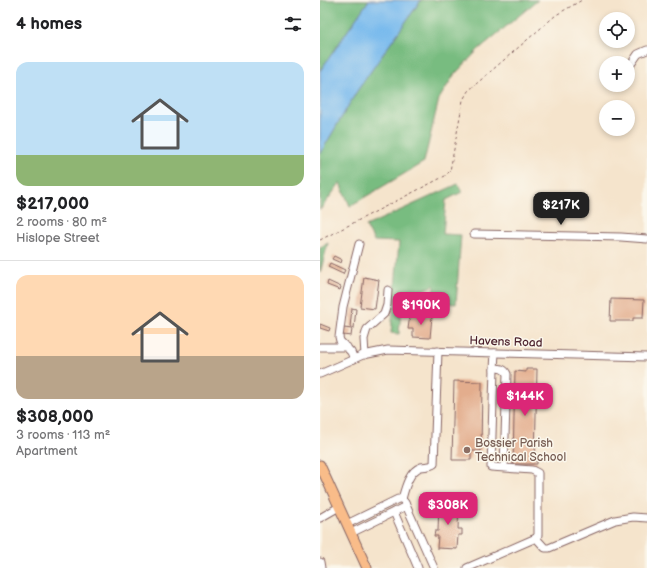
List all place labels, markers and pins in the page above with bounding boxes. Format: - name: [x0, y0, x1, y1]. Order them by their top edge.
- pin: $217K: [533, 192, 589, 226]
- pin: $190K: [393, 292, 449, 326]
- pin: $144K: [497, 383, 553, 417]
- place label: Bossier Parish Technical School: [475, 436, 566, 465]
- marker: Bossier Parish Technical School: [462, 445, 472, 455]
- pin: $308K: [420, 492, 476, 526]

